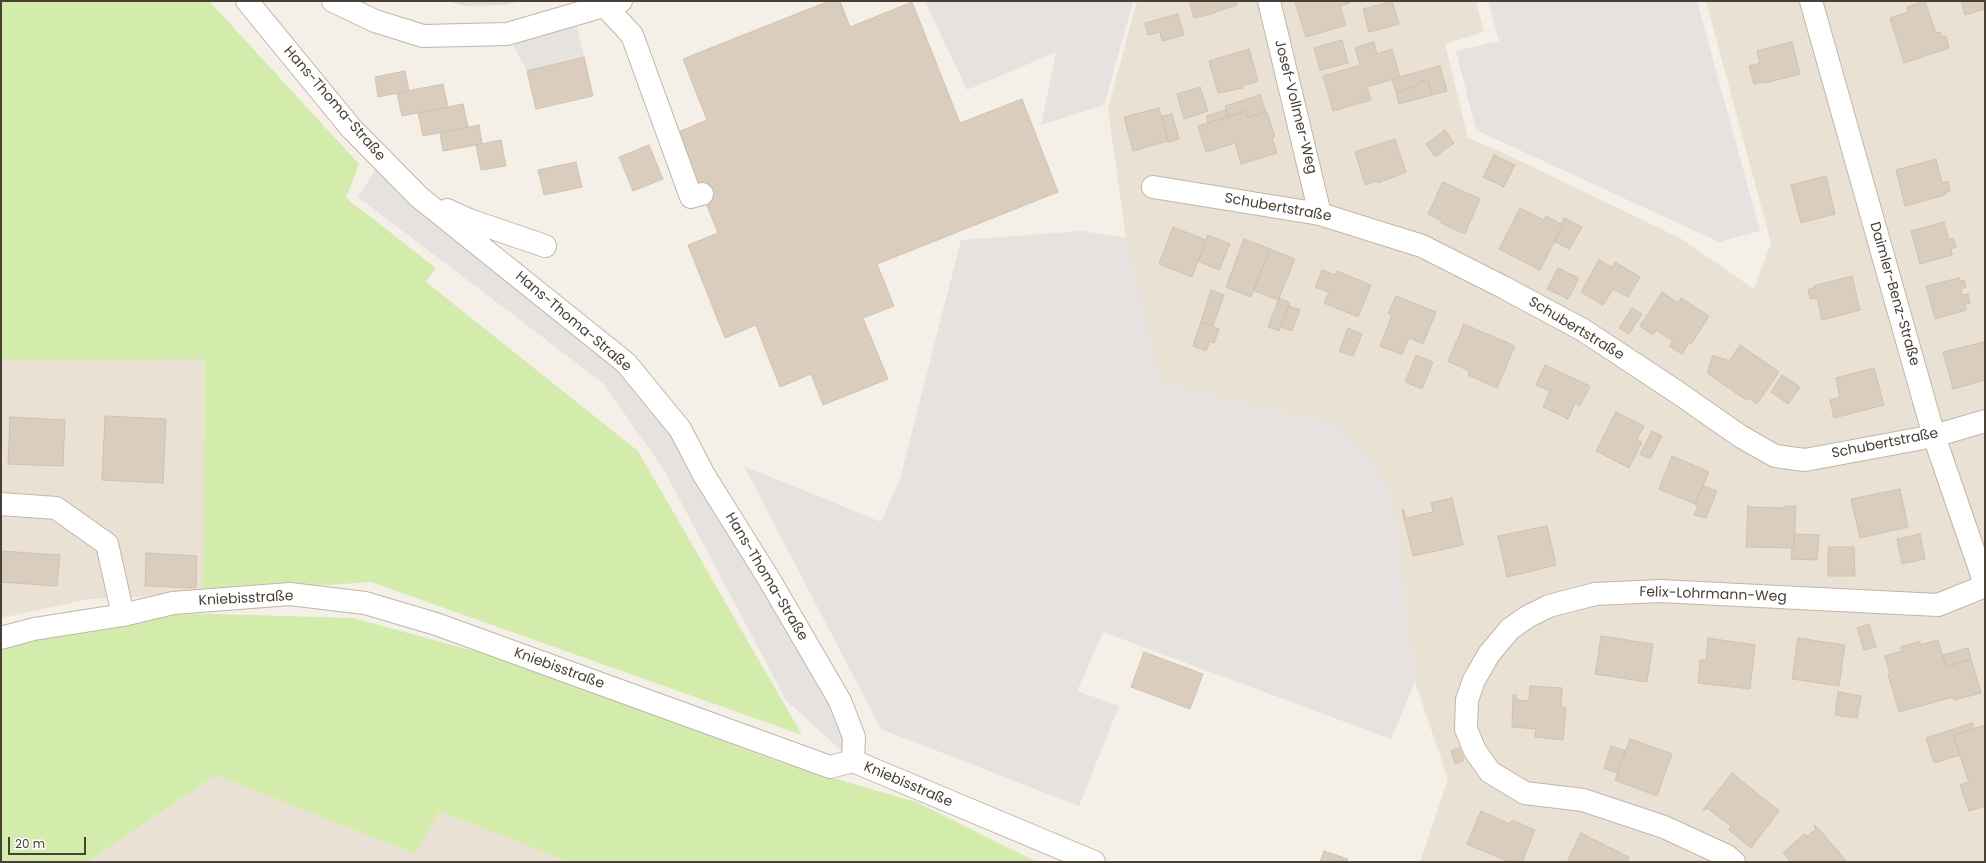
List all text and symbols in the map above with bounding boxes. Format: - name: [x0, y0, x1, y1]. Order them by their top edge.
- street label: Josef-Vollmer-Weg: [1270, 38, 1320, 176]
- street label: Hans-Thoma-Straße: [280, 43, 388, 165]
- street label: Schubertstraße: [1223, 190, 1333, 226]
- street label: Daimler-Benz-Straße: [1865, 220, 1923, 368]
- street label: Hans-Thoma-Straße: [512, 269, 634, 375]
- street label: Schubertstraße: [1525, 294, 1627, 364]
- street label: Schubertstraße: [1830, 425, 1940, 463]
- street label: Hans-Thoma-Straße: [721, 510, 811, 644]
- street label: Felix-Lohrmann-Weg: [1639, 584, 1787, 606]
- street label: Kniebisstraße: [198, 588, 294, 610]
- street label: Kniebisstraße: [511, 645, 607, 693]
- street label: Kniebisstraße: [861, 759, 955, 811]
- scale bar: [10, 829, 88, 855]
- text: 20 m: [15, 835, 45, 852]

